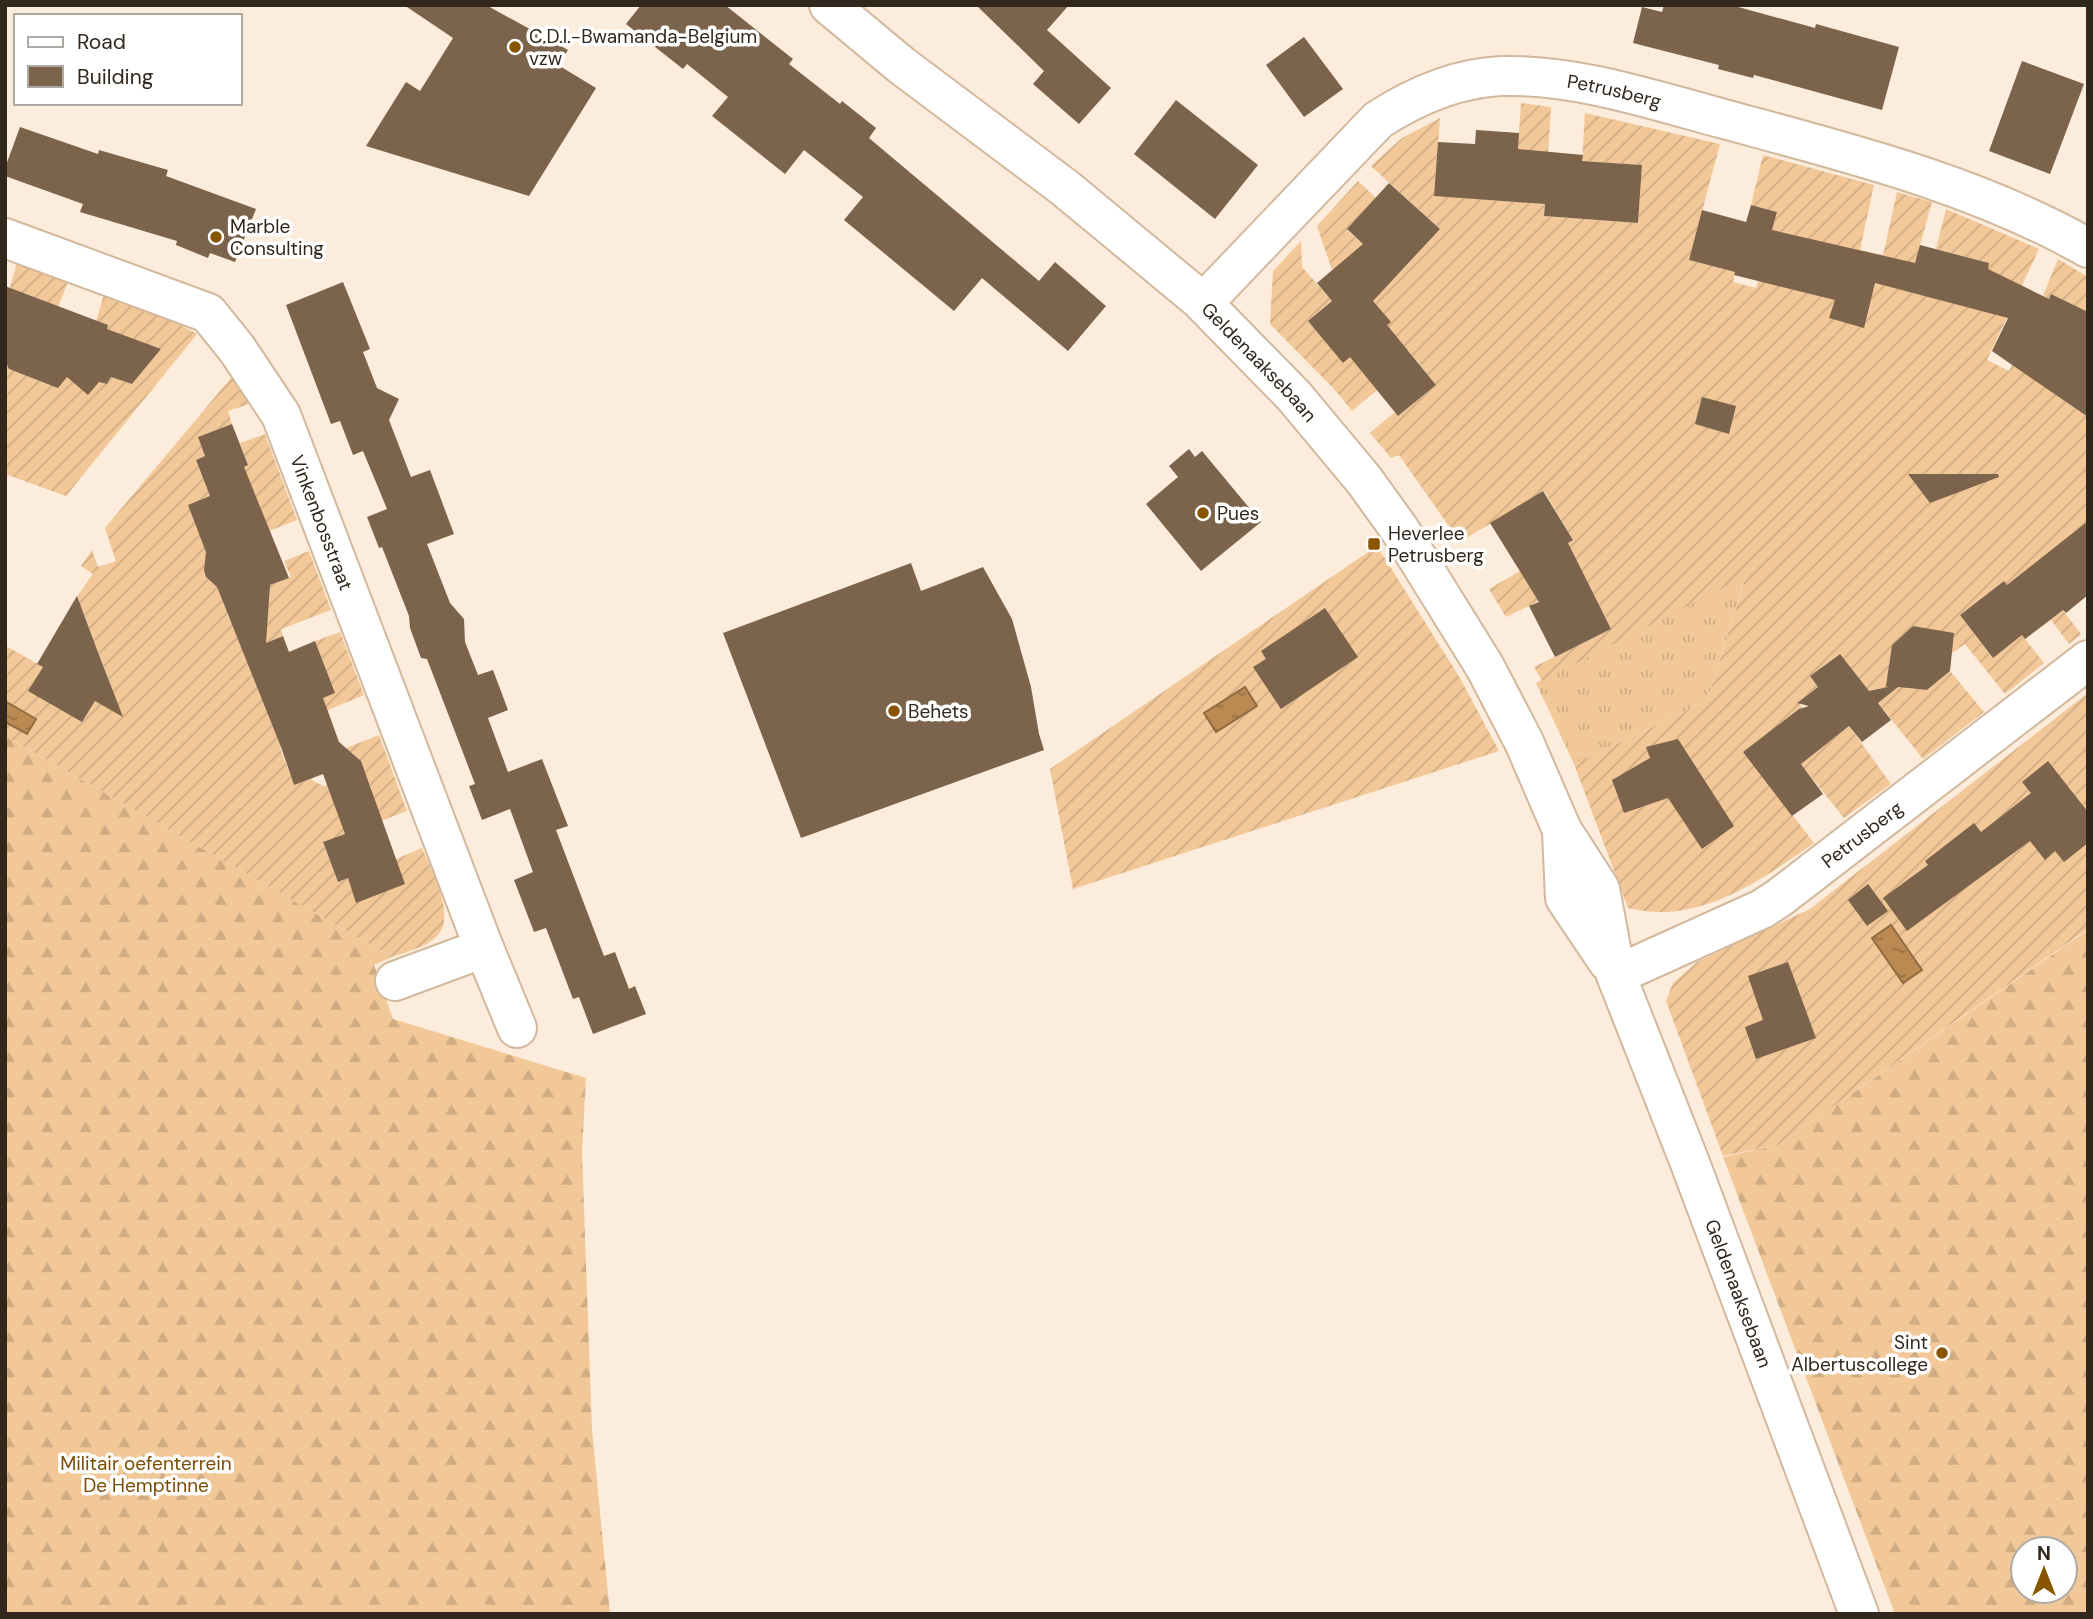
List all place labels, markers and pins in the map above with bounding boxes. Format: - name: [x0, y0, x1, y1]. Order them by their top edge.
- place label: C.D.I.-Bwamanda-Belgium vzw: [529, 24, 757, 71]
- marker: C.D.I.-Bwamanda-Belgium vzw: [507, 39, 523, 55]
- place label: Marble Consulting: [230, 214, 324, 261]
- marker: Marble Consulting: [208, 229, 224, 245]
- place label: Pues: [1217, 501, 1259, 526]
- marker: Pues: [1195, 505, 1211, 521]
- place label: Heverlee Petrusberg: [1388, 521, 1484, 568]
- marker: Heverlee Petrusberg: [1366, 536, 1382, 552]
- place label: Behets: [908, 699, 969, 724]
- marker: Behets: [886, 703, 902, 719]
- place label: Sint Albertuscollege: [1791, 1330, 1928, 1377]
- marker: Sint Albertuscollege: [1934, 1345, 1950, 1361]

